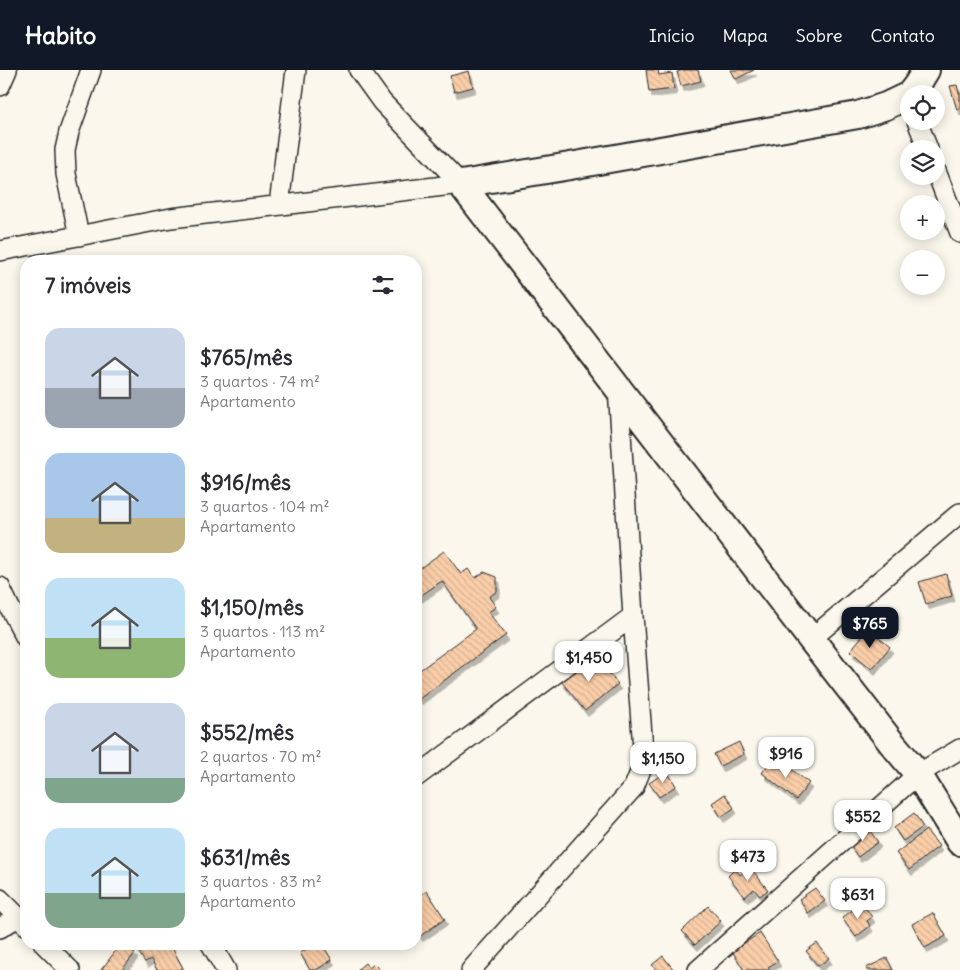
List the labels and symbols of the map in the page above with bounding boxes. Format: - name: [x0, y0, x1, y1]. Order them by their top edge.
- pin: $765: [840, 606, 900, 649]
- pin: $1,450: [548, 640, 630, 683]
- pin: $916: [756, 736, 816, 779]
- pin: $1,150: [622, 742, 704, 784]
- pin: $552: [833, 800, 893, 842]
- pin: $473: [718, 840, 778, 882]
- pin: $631: [828, 878, 888, 920]

